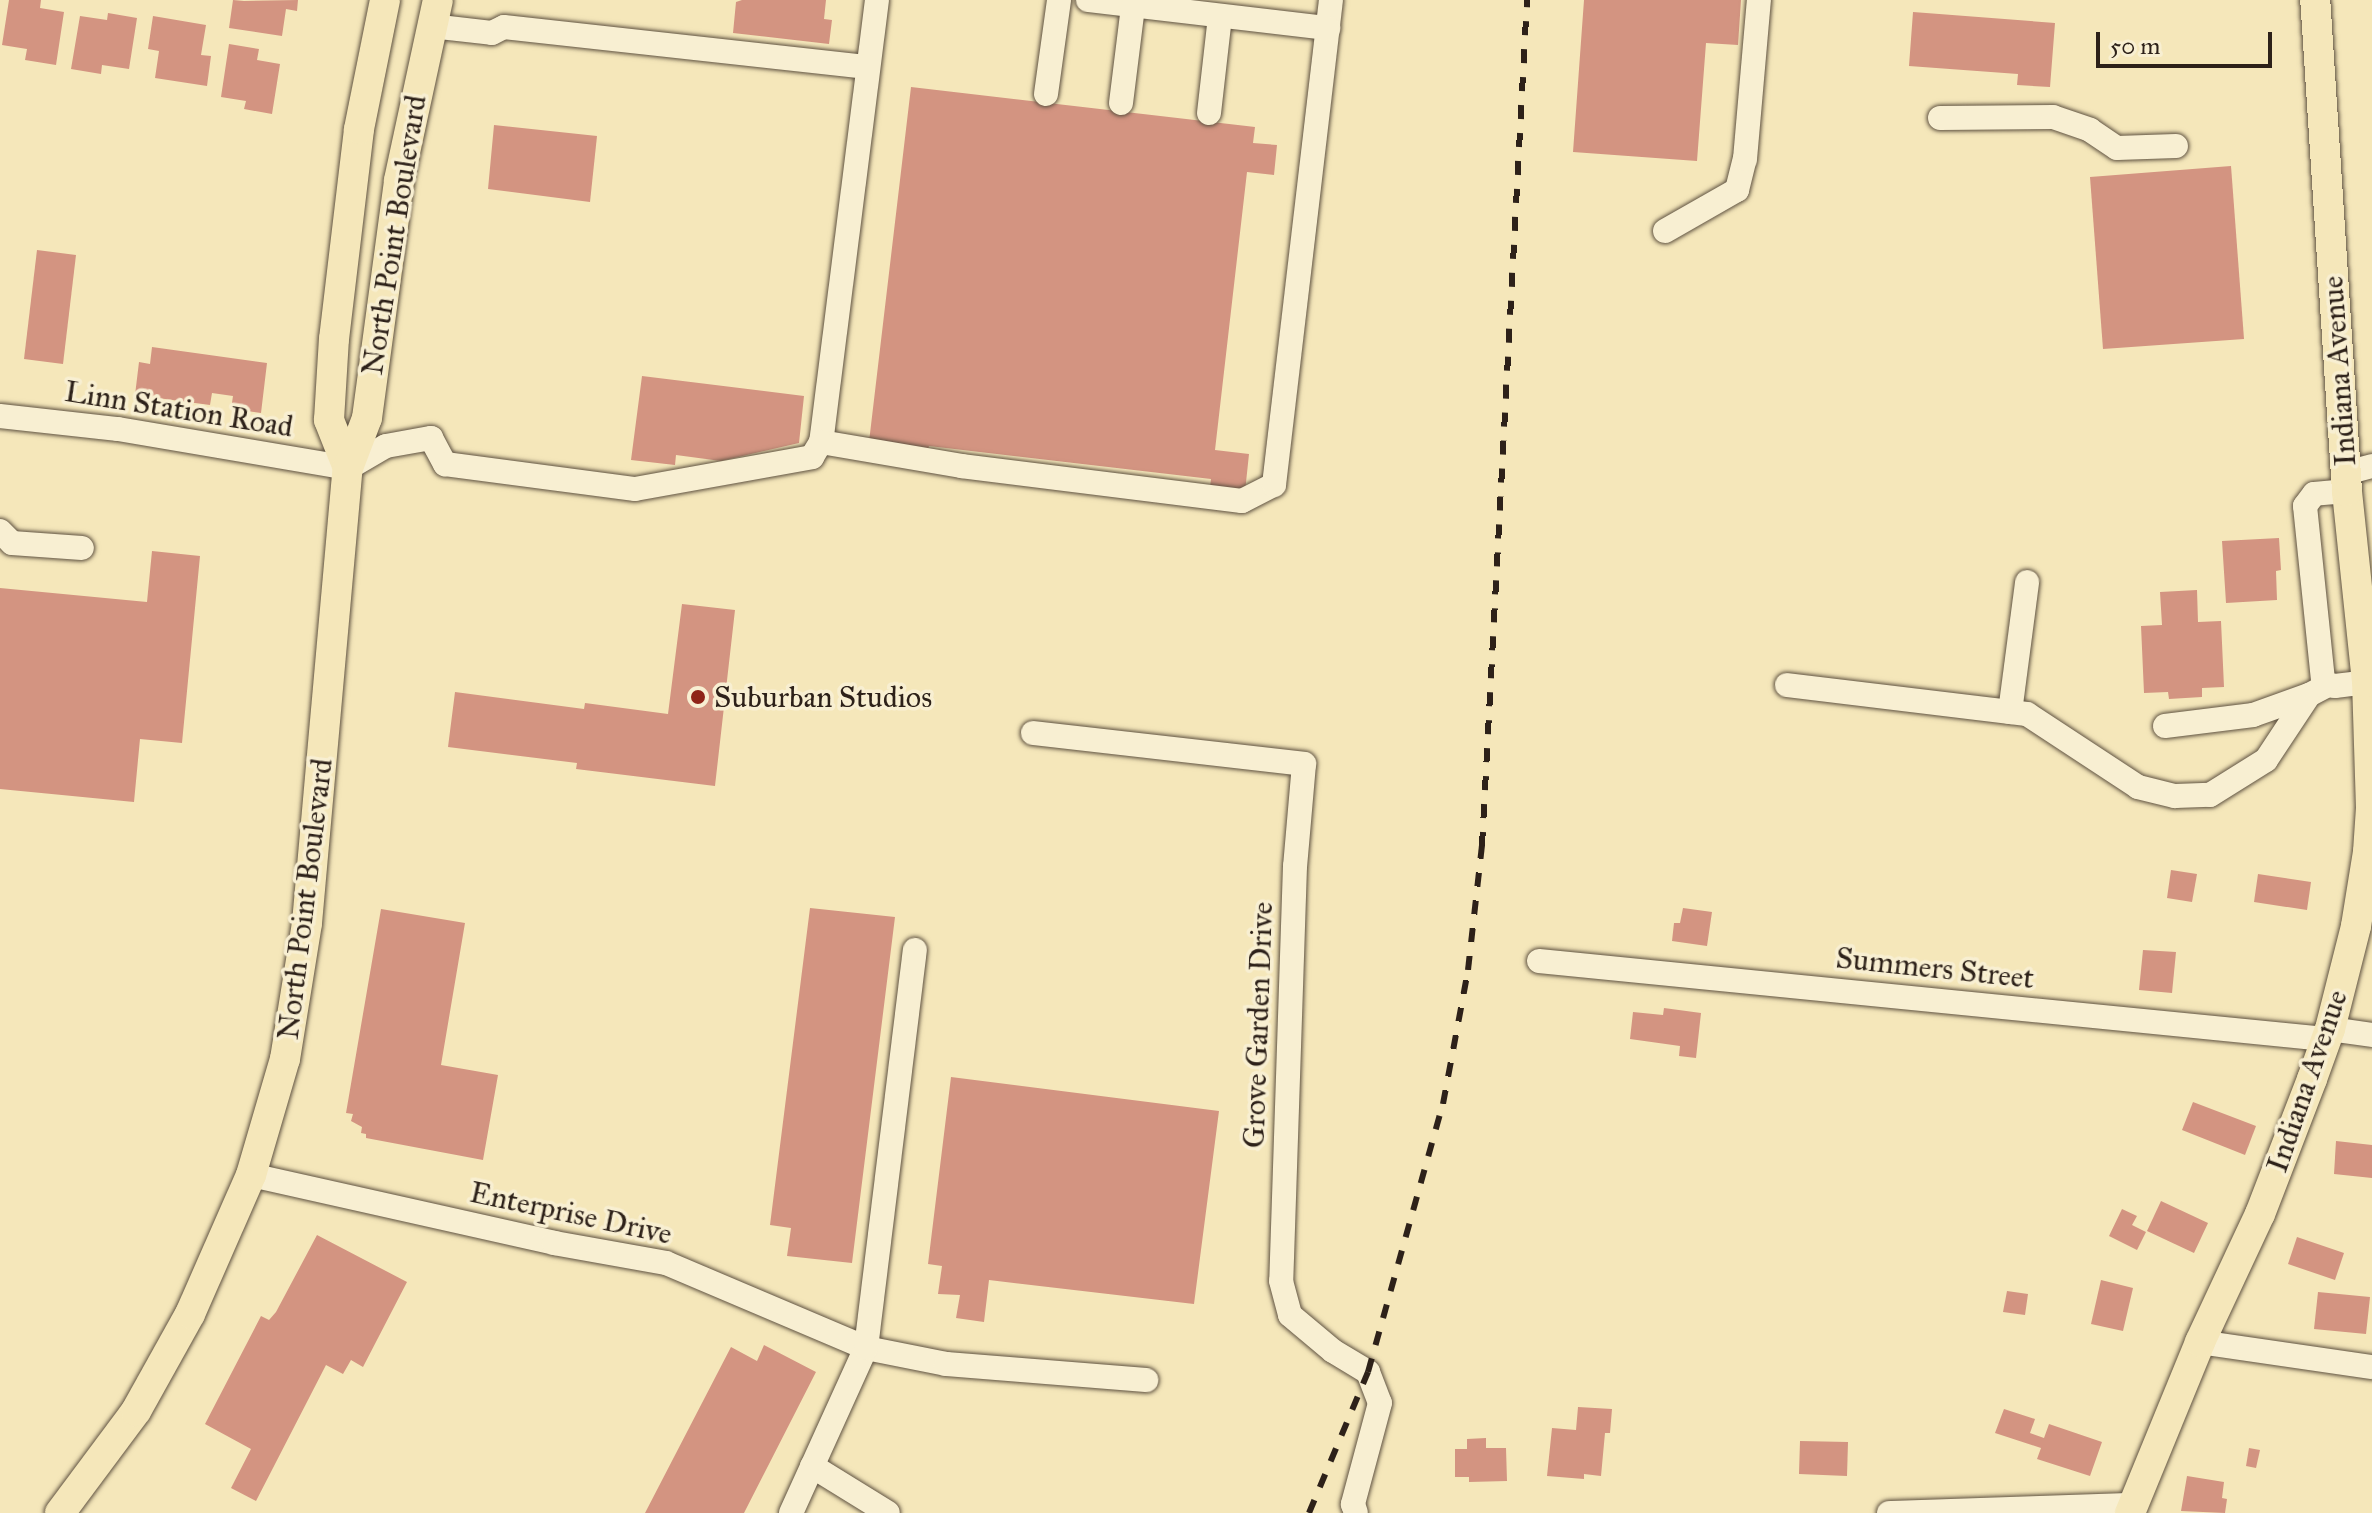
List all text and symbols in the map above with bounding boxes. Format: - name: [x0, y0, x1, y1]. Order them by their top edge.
- scale bar: [2100, 16, 2276, 66]
- text: 50 m: [2110, 31, 2160, 61]
- street label: North Point Boulevard: [354, 92, 434, 378]
- street label: Indiana Avenue: [2314, 275, 2364, 467]
- street label: Linn Station Road: [62, 373, 296, 445]
- place label: Suburban Studios: [714, 679, 932, 715]
- marker: Suburban Studios: [689, 688, 707, 706]
- street label: North Point Boulevard: [270, 756, 340, 1042]
- street label: Grove Garden Drive: [1236, 901, 1280, 1149]
- street label: Summers Street: [1834, 940, 2036, 996]
- street label: Indiana Avenue: [2259, 985, 2355, 1177]
- street label: Enterprise Drive: [467, 1174, 675, 1252]

